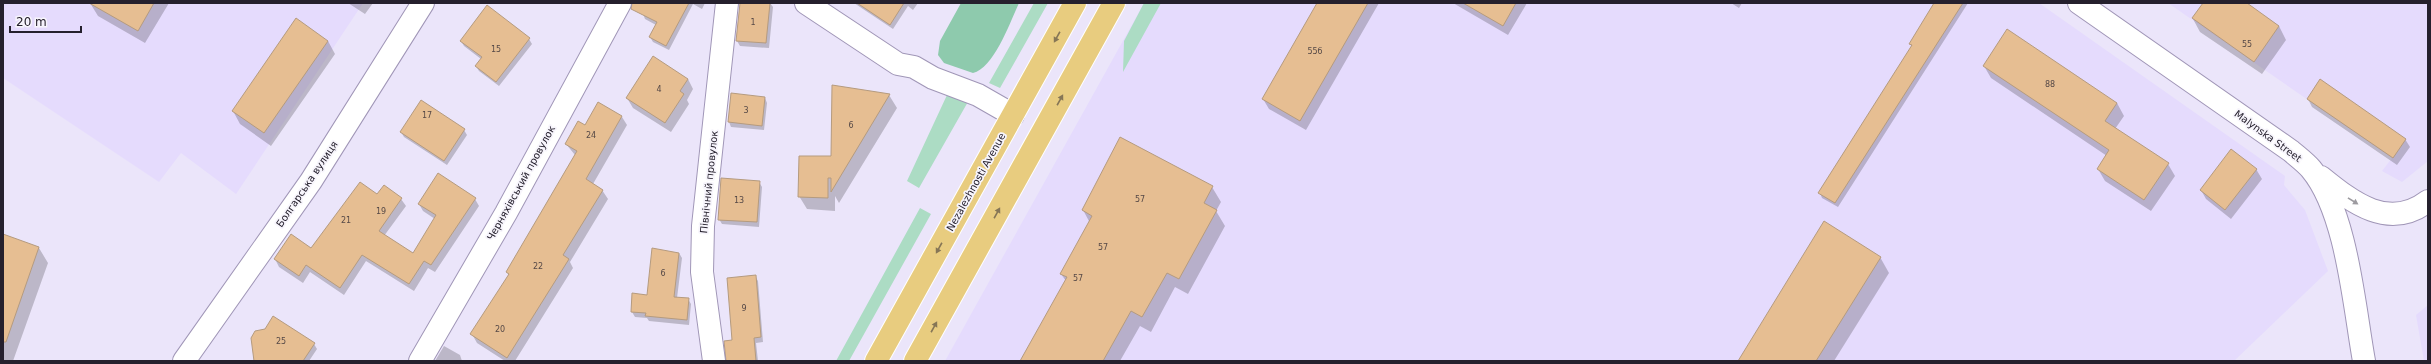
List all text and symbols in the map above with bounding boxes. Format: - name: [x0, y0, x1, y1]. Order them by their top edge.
- scale bar: [10, 8, 81, 34]
- text: 20 m: [16, 15, 47, 29]
- house number: 1: [750, 18, 756, 27]
- one-way arrow: [1053, 31, 1060, 43]
- house number: 55: [2242, 40, 2252, 49]
- house number: 15: [491, 45, 501, 54]
- house number: 55б: [1307, 47, 1323, 56]
- house number: 88: [2045, 80, 2055, 89]
- house number: 4: [656, 85, 662, 94]
- one-way arrow: [1057, 94, 1064, 105]
- house number: 3: [743, 106, 749, 115]
- street label: Malynska Street: [2232, 108, 2304, 164]
- house number: 17: [422, 111, 432, 120]
- house number: 6: [848, 121, 854, 130]
- street label: Черняхівський провулок: [485, 124, 557, 242]
- street label: Північний провулок: [698, 130, 720, 234]
- house number: 24: [586, 131, 596, 140]
- street label: Nezalezhnosti Avenue: [944, 131, 1008, 233]
- street label: Болгарська вулиця: [274, 139, 340, 229]
- house number: 57: [1135, 195, 1145, 204]
- house number: 13: [734, 196, 744, 205]
- one-way arrow: [2347, 197, 2359, 204]
- house number: 19: [376, 207, 386, 216]
- one-way arrow: [994, 207, 1001, 219]
- house number: 21: [341, 216, 351, 225]
- one-way arrow: [935, 243, 942, 254]
- house number: 57: [1098, 243, 1108, 252]
- house number: 22: [533, 262, 543, 271]
- house number: 6: [660, 269, 666, 278]
- house number: 57: [1073, 274, 1083, 283]
- house number: 9: [741, 304, 747, 313]
- one-way arrow: [931, 321, 938, 333]
- house number: 20: [495, 325, 505, 334]
- house number: 25: [276, 337, 286, 346]

